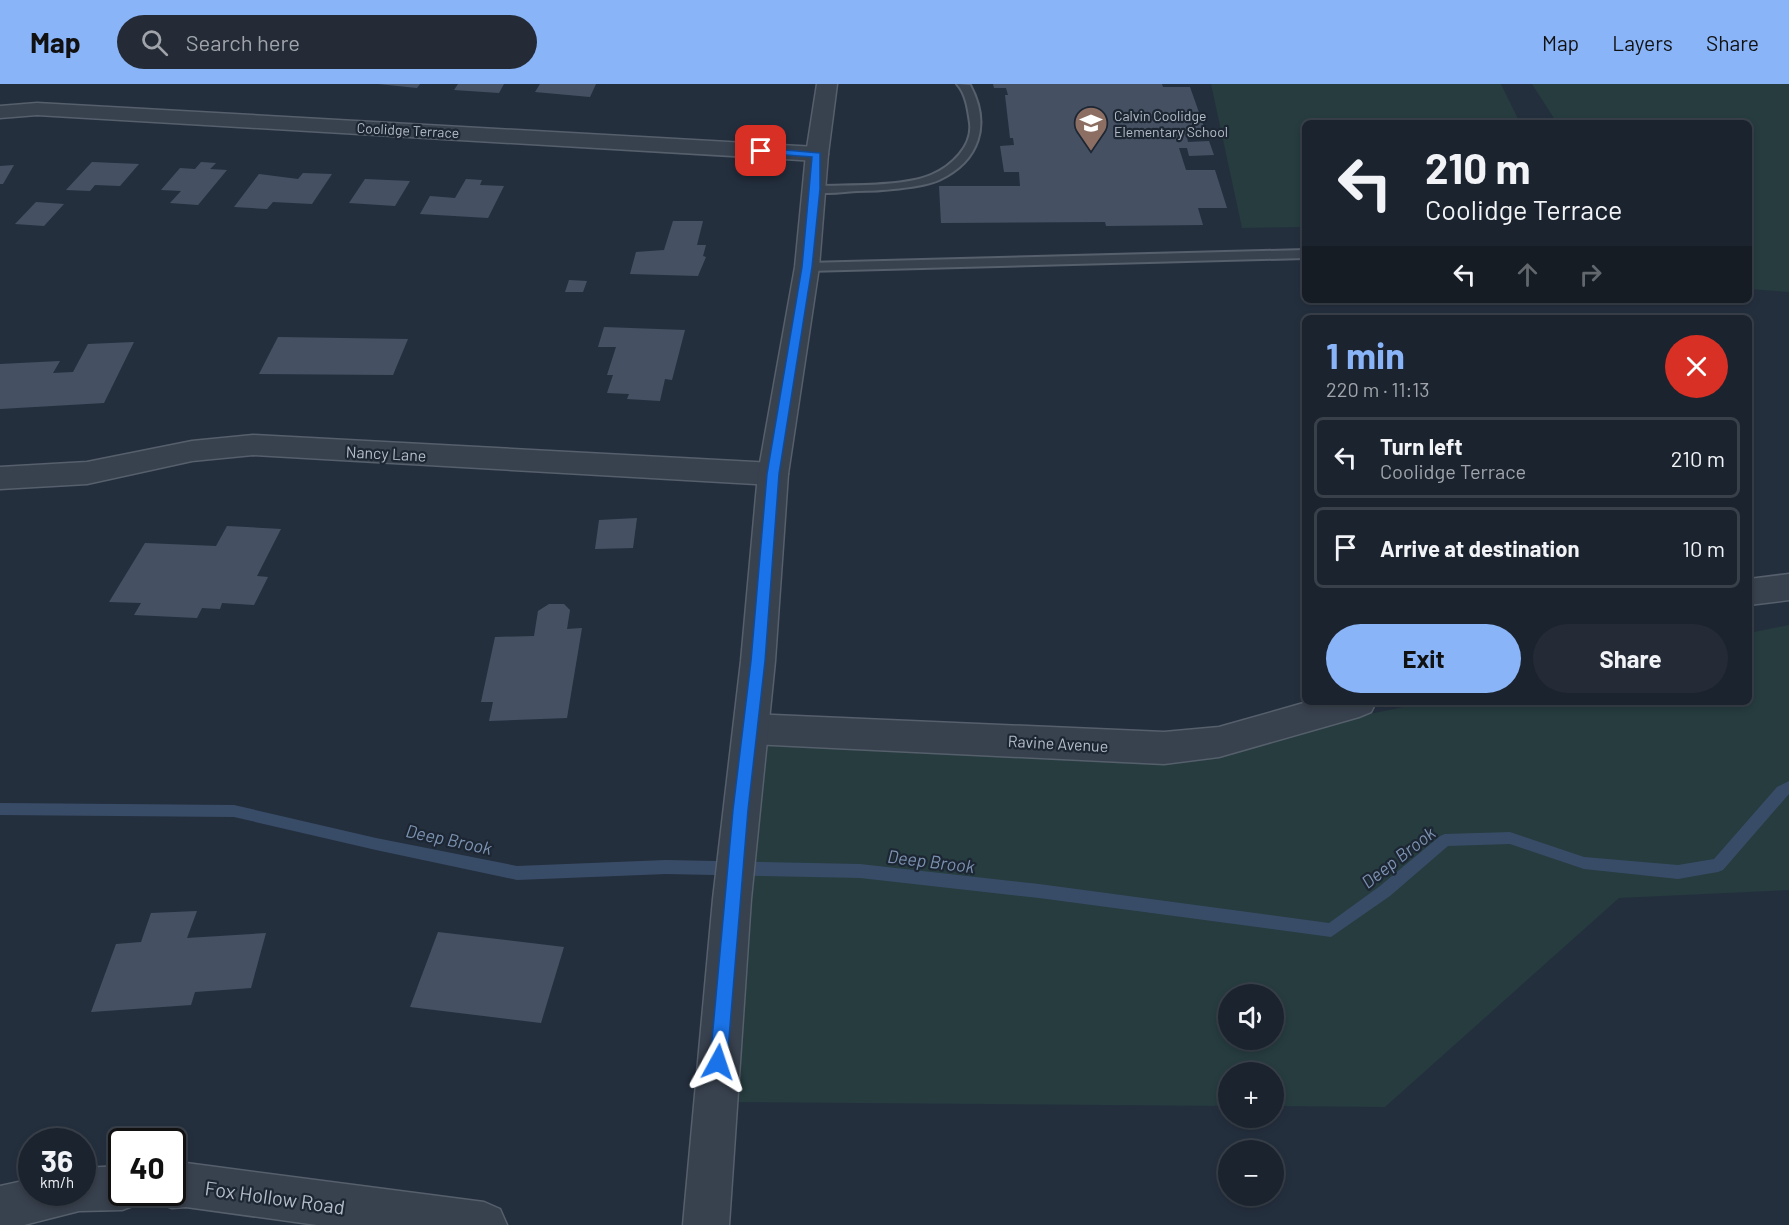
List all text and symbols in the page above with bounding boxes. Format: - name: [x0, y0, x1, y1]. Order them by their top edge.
- search box: [117, 15, 537, 69]
- text: Map: [30, 25, 81, 59]
- icon: search: [138, 26, 171, 59]
- text: Search here: [186, 29, 300, 55]
- text: Map: [1542, 30, 1579, 55]
- text: Layers: [1612, 30, 1673, 55]
- text: Share: [1706, 30, 1759, 55]
- school or university icon: Calvin Coolidge Elementary School: [1073, 105, 1109, 152]
- place label: Calvin Coolidge Elementary School: [1114, 107, 1228, 140]
- street label: Coolidge Terrace: [356, 119, 460, 141]
- pin: [735, 125, 786, 176]
- icon: arrive: [744, 134, 777, 167]
- text: 210 m: [1425, 142, 1531, 192]
- icon: left: [1326, 144, 1404, 222]
- text: Coolidge Terrace: [1425, 193, 1622, 225]
- icon: left: [1448, 258, 1481, 291]
- icon: ahead: [1511, 258, 1544, 291]
- icon: right: [1574, 258, 1607, 291]
- text: 1 min: [1326, 333, 1405, 376]
- button: close: [1665, 335, 1728, 398]
- text: 220 m · 11:13: [1326, 377, 1430, 401]
- text: Turn left: [1380, 433, 1463, 459]
- street label: Nancy Lane: [345, 441, 427, 465]
- icon: left: [1329, 441, 1362, 474]
- text: 210 m: [1671, 445, 1725, 471]
- text: Coolidge Terrace: [1380, 459, 1526, 483]
- icon: arrive: [1329, 531, 1362, 564]
- text: Arrive at destination: [1380, 535, 1579, 561]
- text: 10 m: [1682, 535, 1725, 561]
- button: Exit: [1326, 624, 1521, 693]
- button: Share: [1533, 624, 1728, 693]
- street label: Ravine Avenue: [1007, 731, 1109, 755]
- water label: Deep Brook: [404, 819, 494, 859]
- water label: Deep Brook: [1357, 821, 1439, 893]
- water label: Deep Brook: [886, 845, 976, 877]
- map controls: [1218, 984, 1284, 1206]
- button: sound: [1218, 984, 1284, 1050]
- position arrow: [686, 1030, 750, 1094]
- button: +: [1218, 1062, 1284, 1128]
- speed limit sign: 40: [108, 1128, 186, 1206]
- button: −: [1218, 1140, 1284, 1206]
- text: 36: [41, 1142, 73, 1178]
- text: km/h: [40, 1173, 74, 1191]
- street label: Fox Hollow Road: [203, 1175, 347, 1219]

